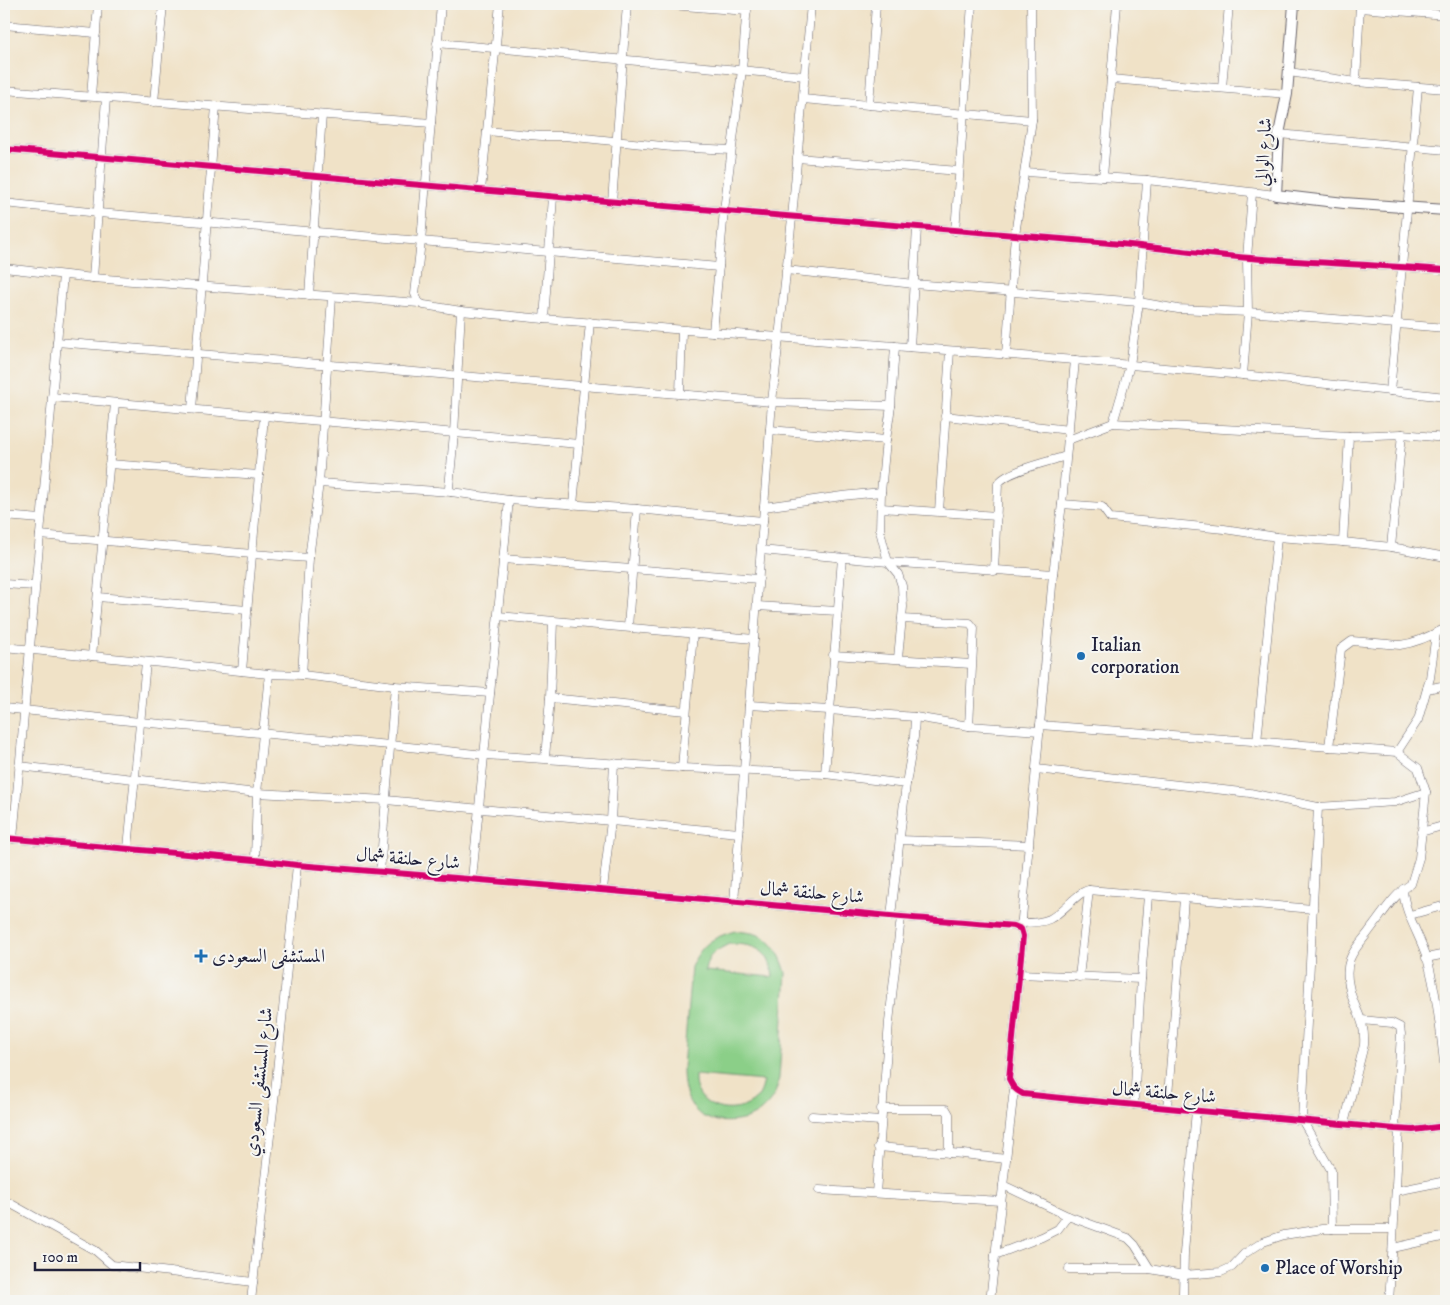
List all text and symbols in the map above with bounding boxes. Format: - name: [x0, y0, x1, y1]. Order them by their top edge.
- street label: شارع الوالي: [1251, 117, 1280, 187]
- place label: Italian corporation: [1091, 634, 1180, 679]
- marker: Italian corporation: [1075, 650, 1087, 662]
- street label: شارع حلنقة شمال: [355, 843, 461, 878]
- street label: شارع حلنقة شمال: [759, 877, 865, 912]
- place label: المستشفى السعودى: [212, 945, 325, 969]
- marker: المستشفى السعودى: [194, 949, 208, 963]
- street label: شارع المستشفى السعودي: [240, 1006, 281, 1158]
- street label: شارع حلنقة شمال: [1111, 1077, 1217, 1112]
- scale bar: [35, 1240, 140, 1272]
- text: 100 m: [42, 1248, 78, 1267]
- place label: Place of Worship: [1275, 1257, 1403, 1280]
- marker: Place of Worship: [1259, 1262, 1271, 1274]

